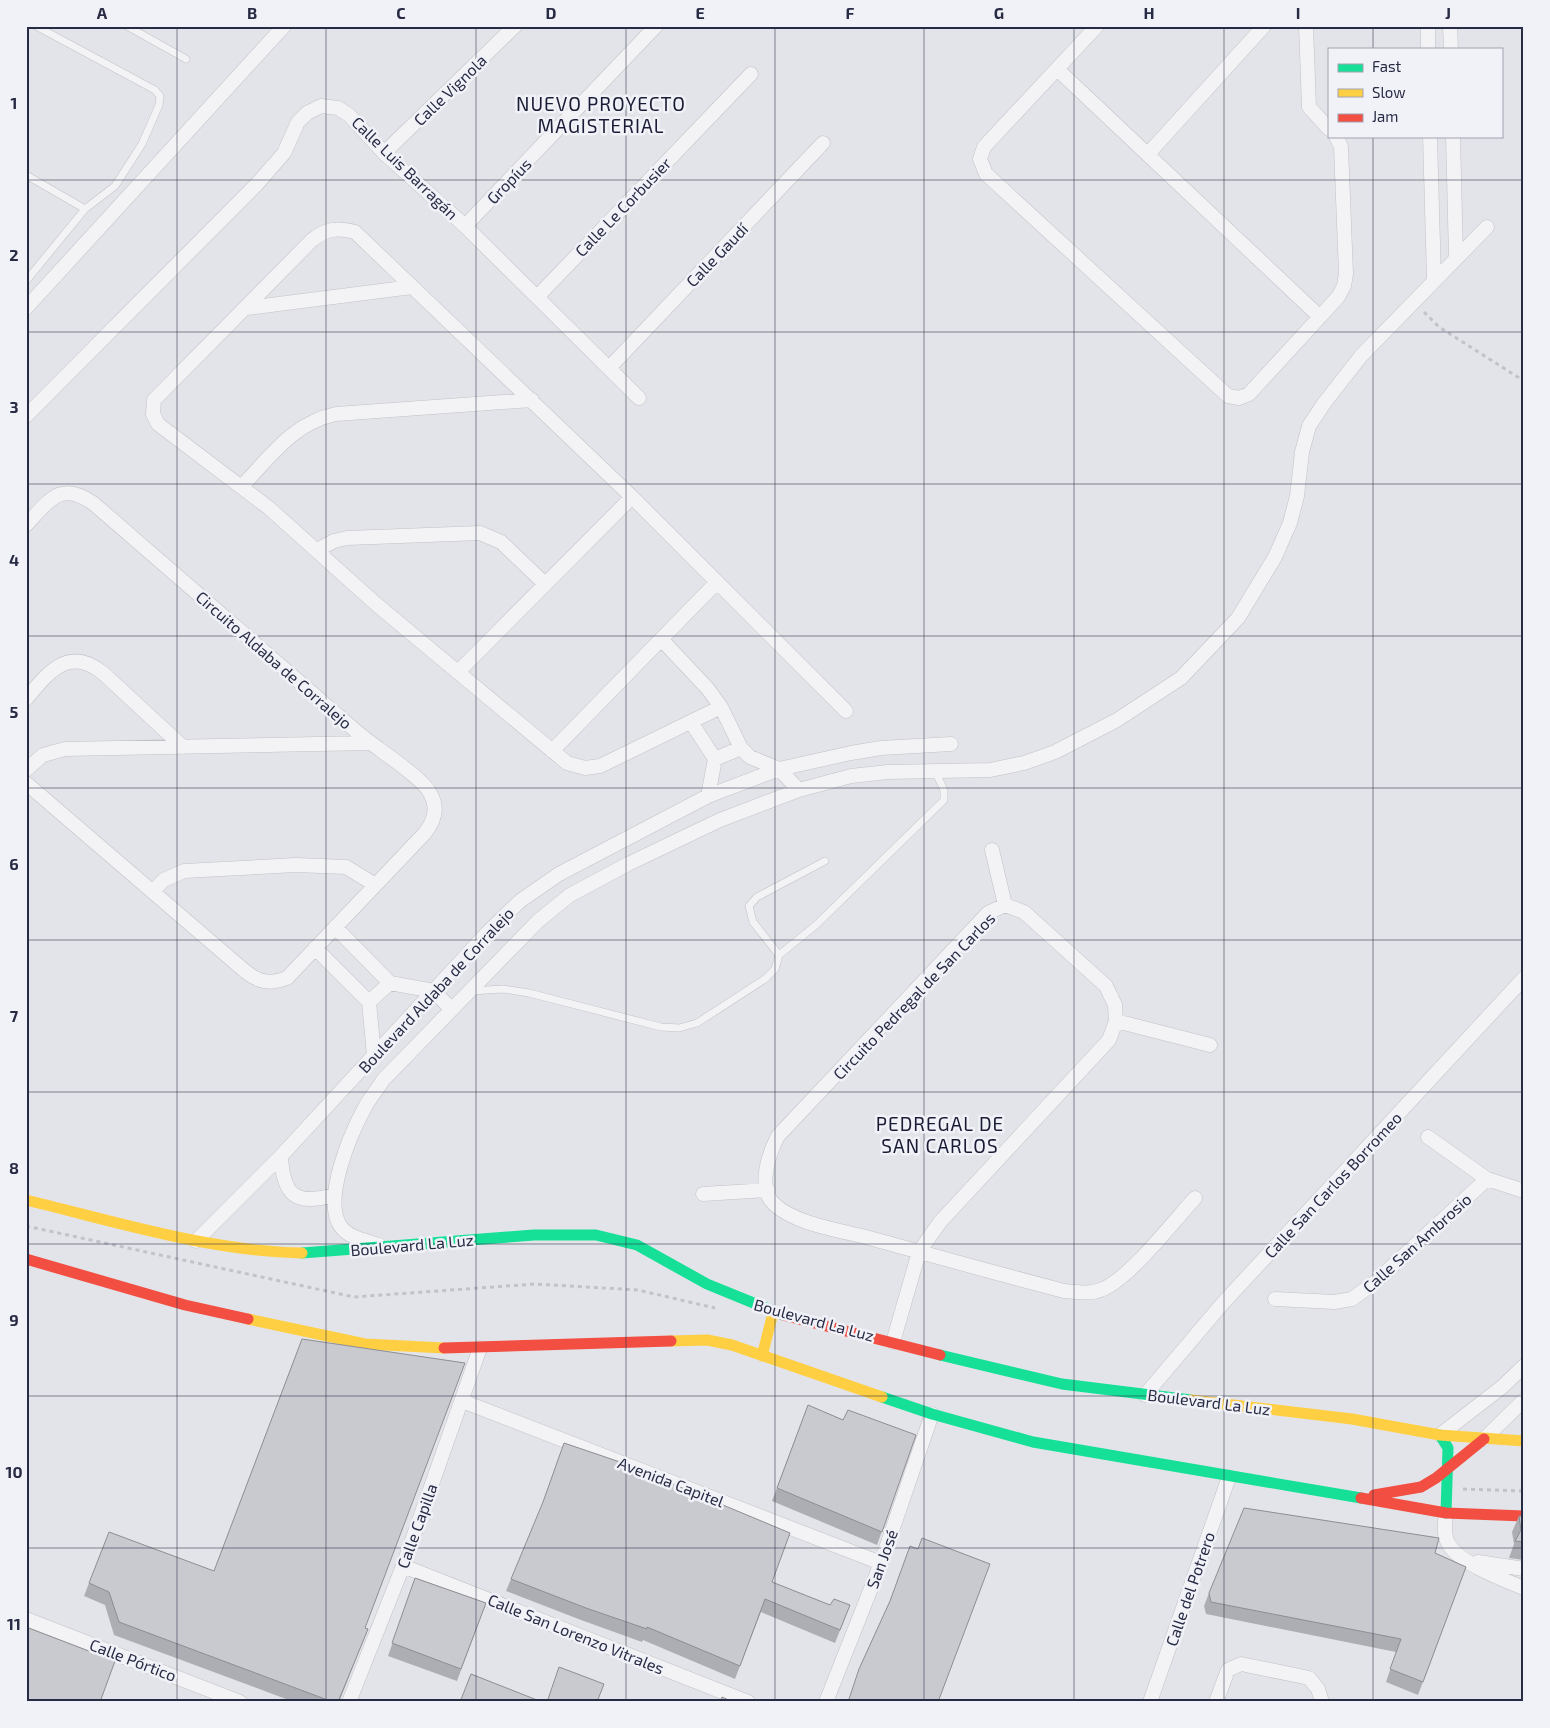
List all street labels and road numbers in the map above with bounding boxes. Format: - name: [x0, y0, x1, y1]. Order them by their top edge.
- street label: Calle Vignola: [409, 50, 490, 129]
- street label: Calle Luis Barragán: [348, 112, 462, 223]
- street label: Calle Le Corbusier: [571, 153, 675, 260]
- street label: Gropíus: [482, 154, 535, 207]
- street label: Calle Gaudí: [682, 218, 752, 290]
- street label: Circuito Aldaba de Corralejo: [192, 587, 356, 733]
- street label: Boulevard Aldaba de Corralejo: [354, 903, 518, 1077]
- street label: Circuito Pedregal de San Carlos: [829, 908, 999, 1083]
- street label: Calle San Carlos Borromeo: [1260, 1108, 1405, 1262]
- street label: Calle San Ambrosio: [1359, 1189, 1475, 1296]
- street label: Boulevard La Luz: [350, 1230, 474, 1259]
- street label: Boulevard La Luz: [752, 1294, 876, 1345]
- street label: Boulevard La Luz: [1147, 1385, 1272, 1418]
- street label: Avenida Capitel: [616, 1453, 727, 1511]
- street label: Calle Capilla: [392, 1481, 441, 1571]
- street label: San José: [862, 1527, 901, 1591]
- street label: Calle del Potrero: [1161, 1529, 1218, 1649]
- street label: Calle San Lorenzo Vitrales: [485, 1589, 667, 1678]
- street label: Calle Pórtico: [87, 1634, 179, 1685]

